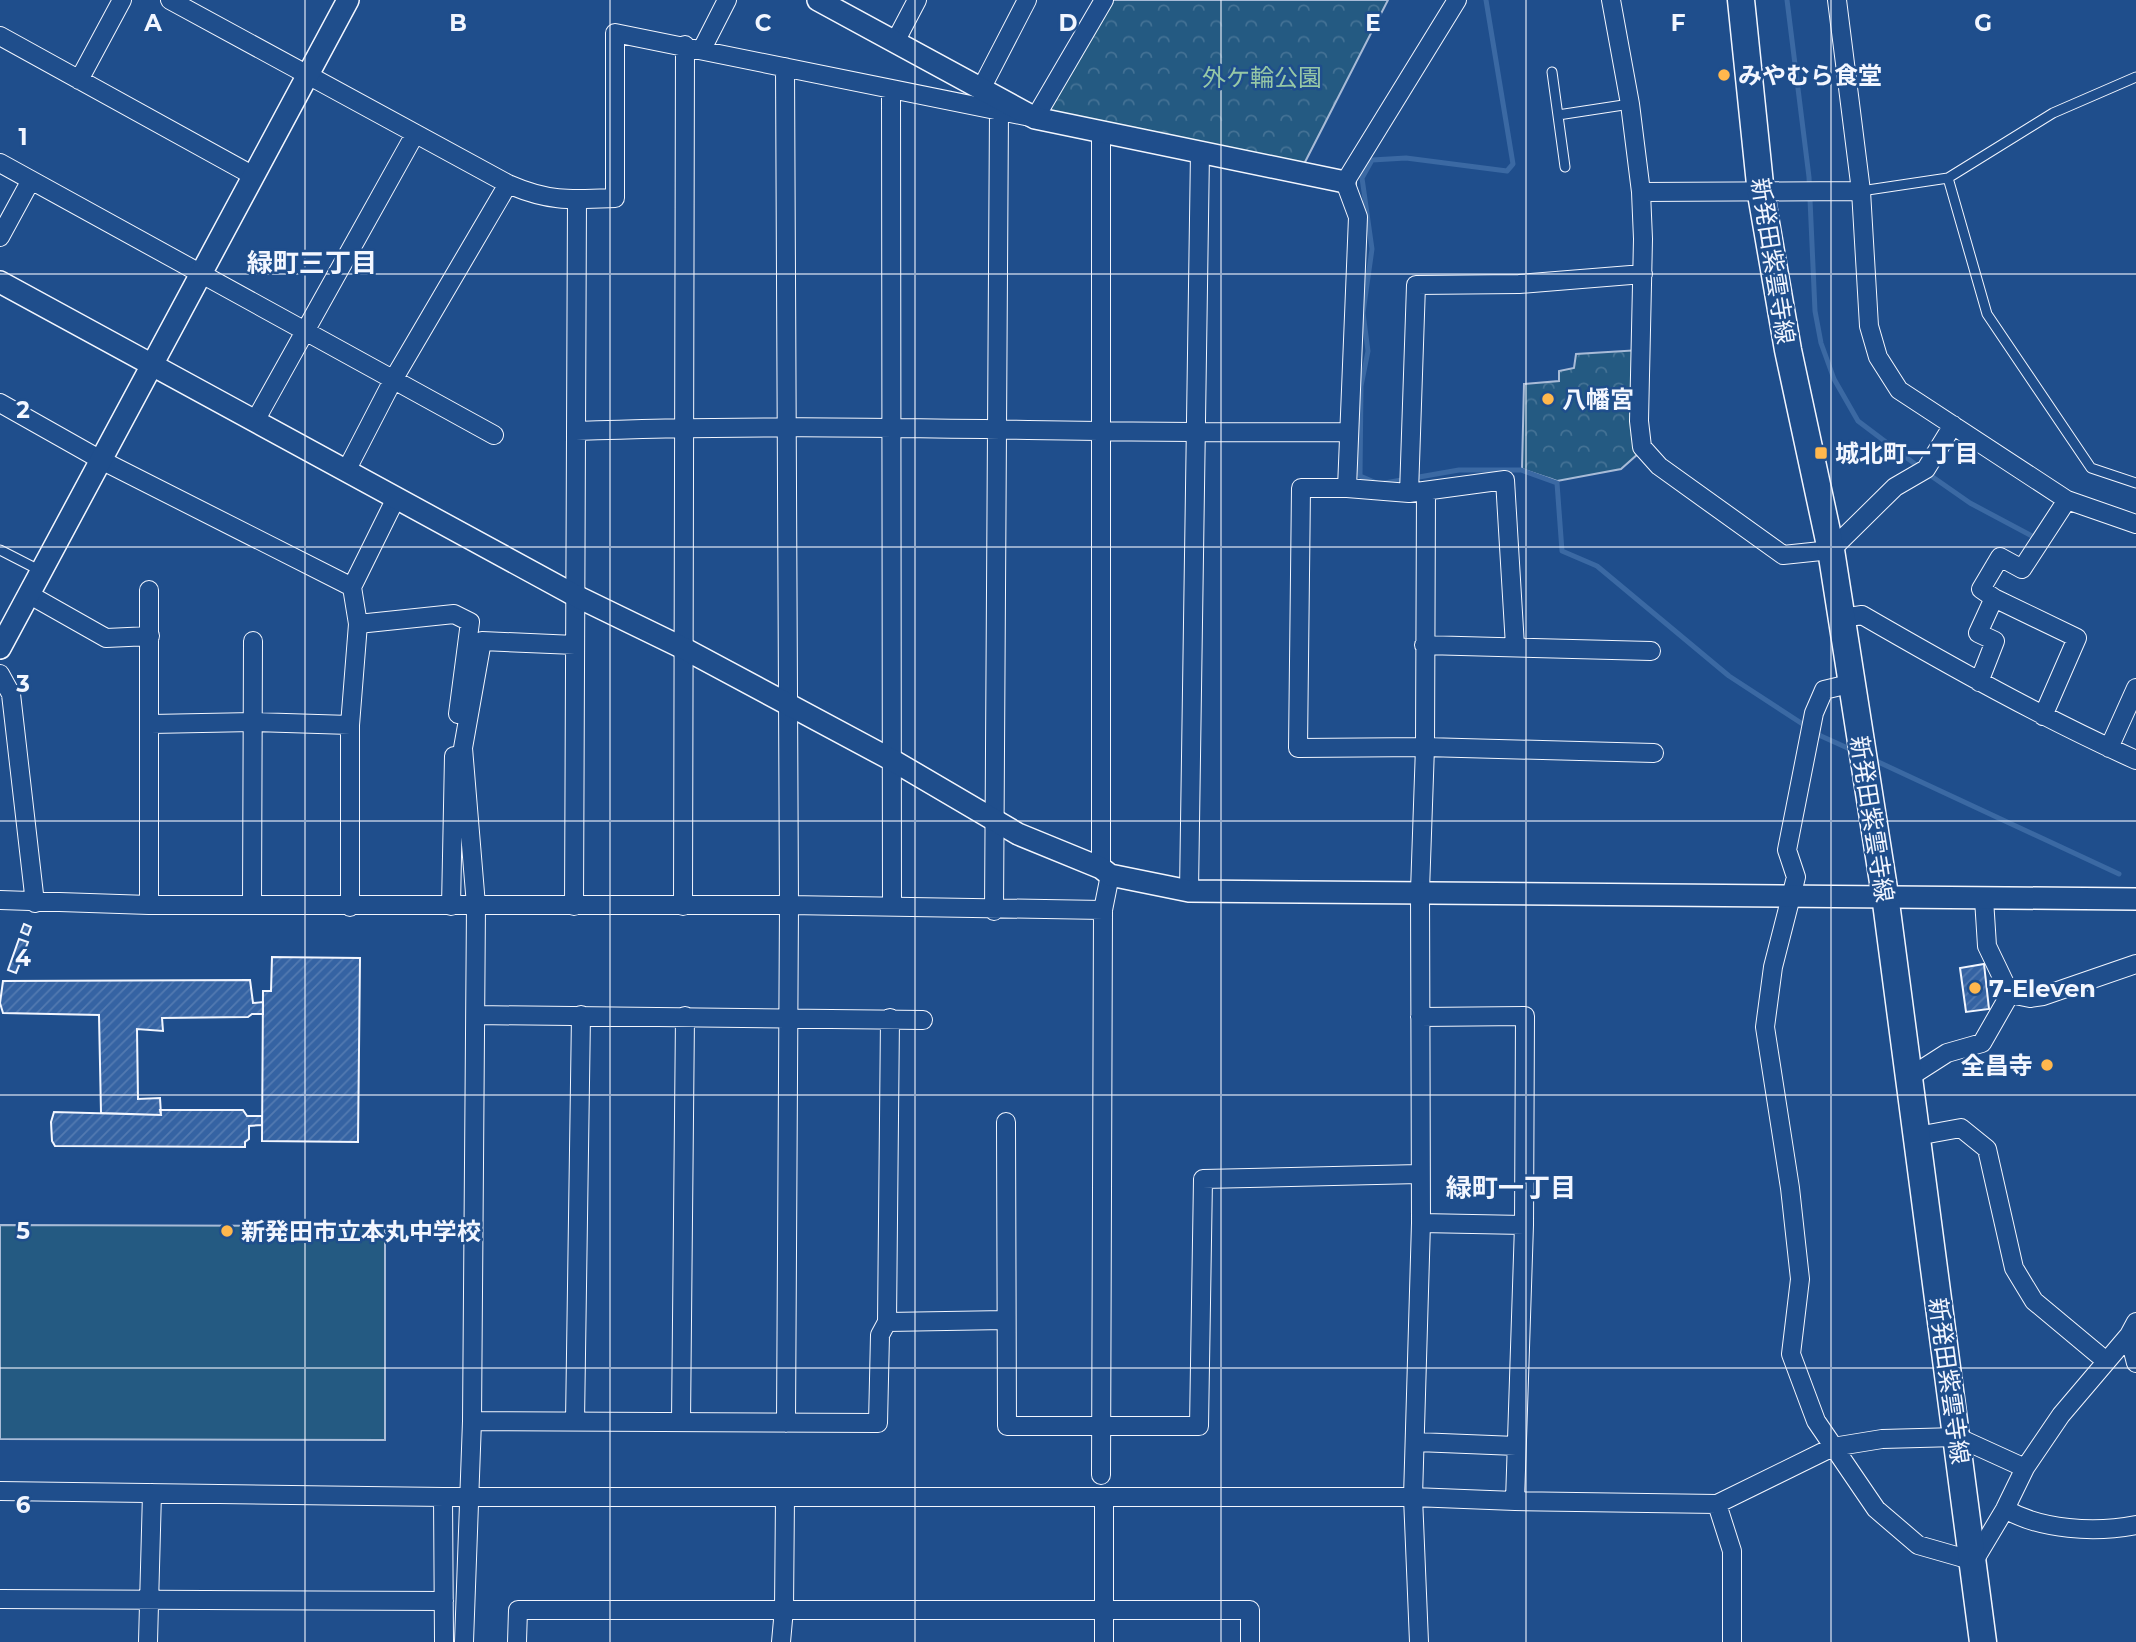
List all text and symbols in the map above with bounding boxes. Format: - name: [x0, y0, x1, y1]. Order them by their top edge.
- text: A: [143, 9, 162, 37]
- text: B: [449, 9, 467, 37]
- text: C: [755, 9, 772, 37]
- text: D: [1059, 9, 1078, 37]
- text: E: [1365, 9, 1381, 37]
- text: F: [1671, 9, 1686, 37]
- text: G: [1974, 9, 1992, 37]
- place label: みやむら食堂: [1738, 61, 1882, 90]
- park label: 外ケ輪公園: [1202, 63, 1322, 92]
- marker: みやむら食堂: [1716, 67, 1732, 83]
- text: 1: [18, 123, 28, 151]
- street label: 新発田紫雲寺線: [1746, 176, 1800, 346]
- district label: 緑町三丁目: [247, 247, 377, 279]
- place label: 八幡宮: [1562, 385, 1634, 414]
- marker: 八幡宮: [1540, 391, 1556, 407]
- text: 2: [16, 396, 30, 424]
- place label: 城北町一丁目: [1835, 439, 1979, 468]
- marker: 城北町一丁目: [1813, 445, 1829, 461]
- text: 3: [15, 670, 30, 698]
- street label: 新発田紫雲寺線: [1845, 734, 1899, 904]
- text: 4: [15, 944, 31, 972]
- place label: 7-Eleven: [1989, 974, 2096, 1003]
- marker: 7-Eleven: [1967, 980, 1983, 996]
- place label: 全昌寺: [1961, 1051, 2033, 1080]
- marker: 全昌寺: [2039, 1057, 2055, 1073]
- district label: 緑町一丁目: [1446, 1172, 1576, 1204]
- text: 5: [16, 1217, 30, 1245]
- place label: 新発田市立本丸中学校: [241, 1217, 481, 1246]
- marker: 新発田市立本丸中学校: [219, 1223, 235, 1239]
- street label: 新発田紫雲寺線: [1923, 1296, 1975, 1466]
- text: 6: [16, 1491, 31, 1519]

